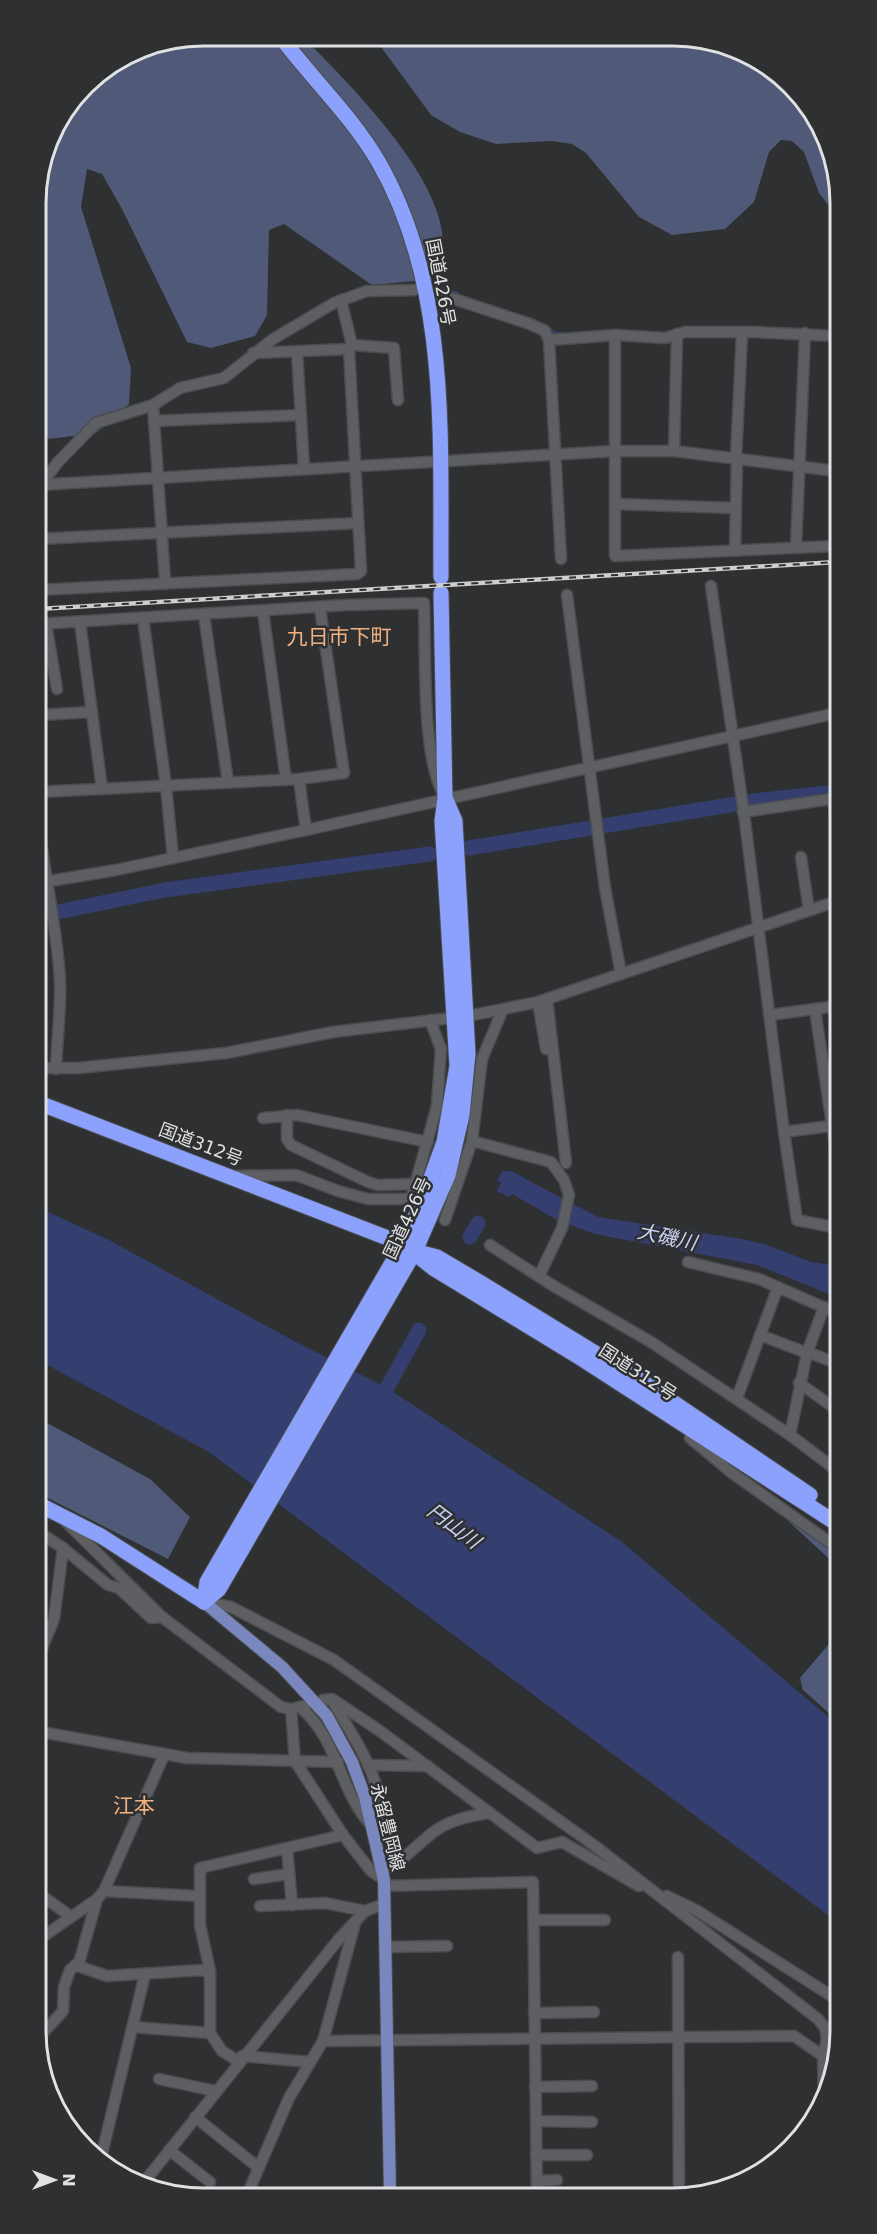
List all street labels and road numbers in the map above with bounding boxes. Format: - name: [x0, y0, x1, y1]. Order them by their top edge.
- street label: 国道426号: [422, 237, 460, 327]
- street label: 国道312号: [156, 1118, 246, 1170]
- street label: 国道426号: [379, 1174, 435, 1262]
- street label: 国道312号: [595, 1339, 681, 1405]
- street label: 永留豊岡線: [367, 1781, 409, 1873]

